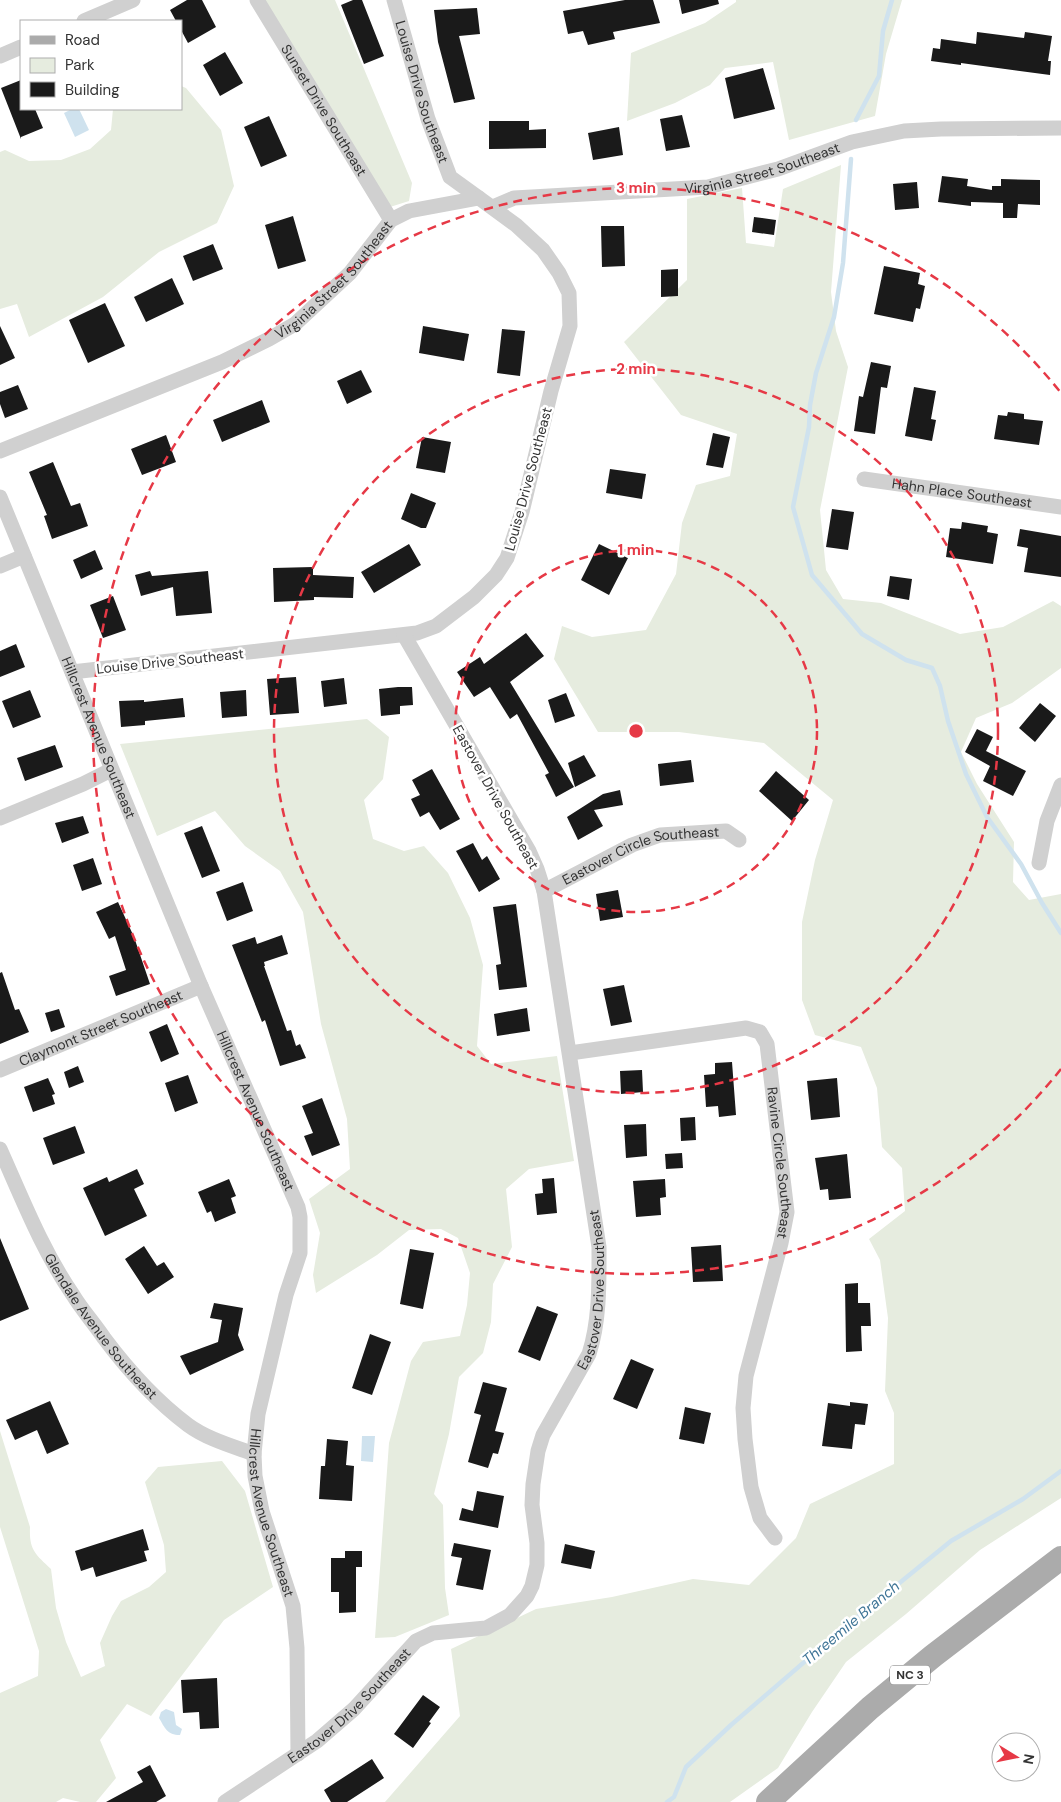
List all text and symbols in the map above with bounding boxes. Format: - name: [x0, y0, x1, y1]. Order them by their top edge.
- street label: Louise Drive Southeast: [391, 19, 453, 166]
- legend: [20, 20, 182, 110]
- text: Road: [65, 30, 100, 50]
- street label: Sunset Drive Southeast: [277, 41, 371, 179]
- text: Park: [65, 55, 95, 75]
- text: Building: [65, 80, 120, 100]
- street label: Virginia Street Southeast: [684, 138, 842, 197]
- text: 3 min: [616, 178, 656, 198]
- street label: Virginia Street Southeast: [271, 217, 396, 343]
- text: 2 min: [616, 359, 656, 379]
- street label: Louise Drive Southeast: [500, 405, 556, 553]
- street label: Hahn Place Southeast: [891, 474, 1033, 512]
- text: 1 min: [618, 540, 654, 560]
- street label: Louise Drive Southeast: [95, 644, 245, 678]
- street label: Hillcrest Avenue Southeast: [58, 654, 140, 821]
- street label: Eastover Drive Southeast: [449, 722, 543, 872]
- centre of rings: [627, 722, 645, 740]
- street label: Eastover Circle Southeast: [559, 822, 720, 889]
- street label: Claymont Street Southeast: [16, 986, 185, 1070]
- street label: Hillcrest Avenue Southeast: [213, 1028, 299, 1194]
- street label: Ravine Circle Southeast: [763, 1086, 796, 1240]
- street label: Eastover Drive Southeast: [573, 1208, 608, 1373]
- street label: Glendale Avenue Southeast: [41, 1250, 161, 1403]
- street label: Hillcrest Avenue Southeast: [245, 1428, 298, 1599]
- water label: Threemile Branch: [798, 1576, 904, 1670]
- street label: Eastover Drive Southeast: [284, 1644, 414, 1767]
- road number: NC 3: [890, 1666, 930, 1684]
- north arrow: [991, 1732, 1041, 1782]
- text: N: [1019, 1753, 1039, 1766]

